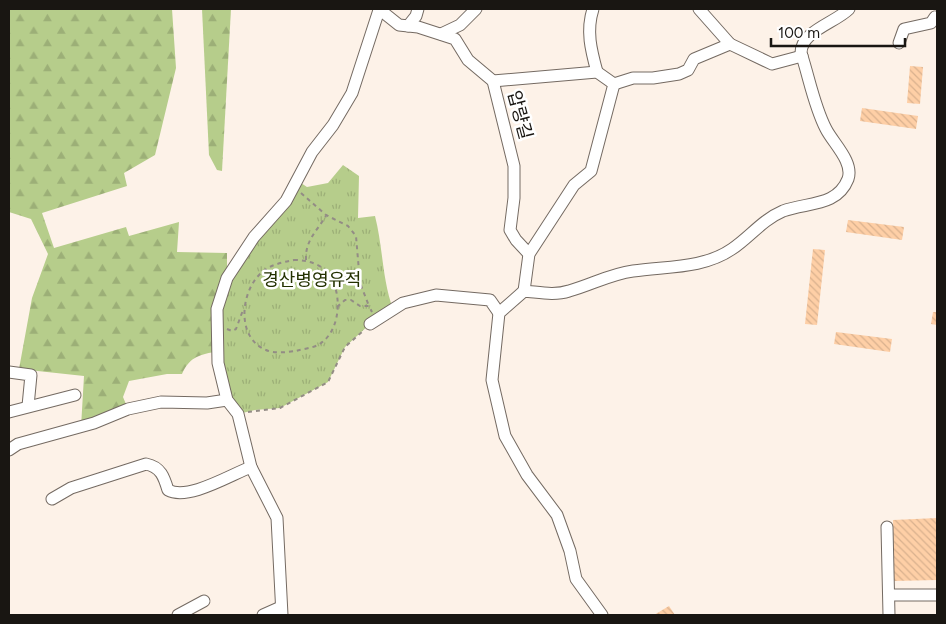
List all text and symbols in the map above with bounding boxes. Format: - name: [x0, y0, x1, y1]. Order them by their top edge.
- scale bar: [771, 15, 905, 47]
- text: 100 m: [778, 24, 820, 42]
- street label: 압량길: [503, 88, 537, 142]
- park label: 경산병영유적: [262, 269, 362, 291]

